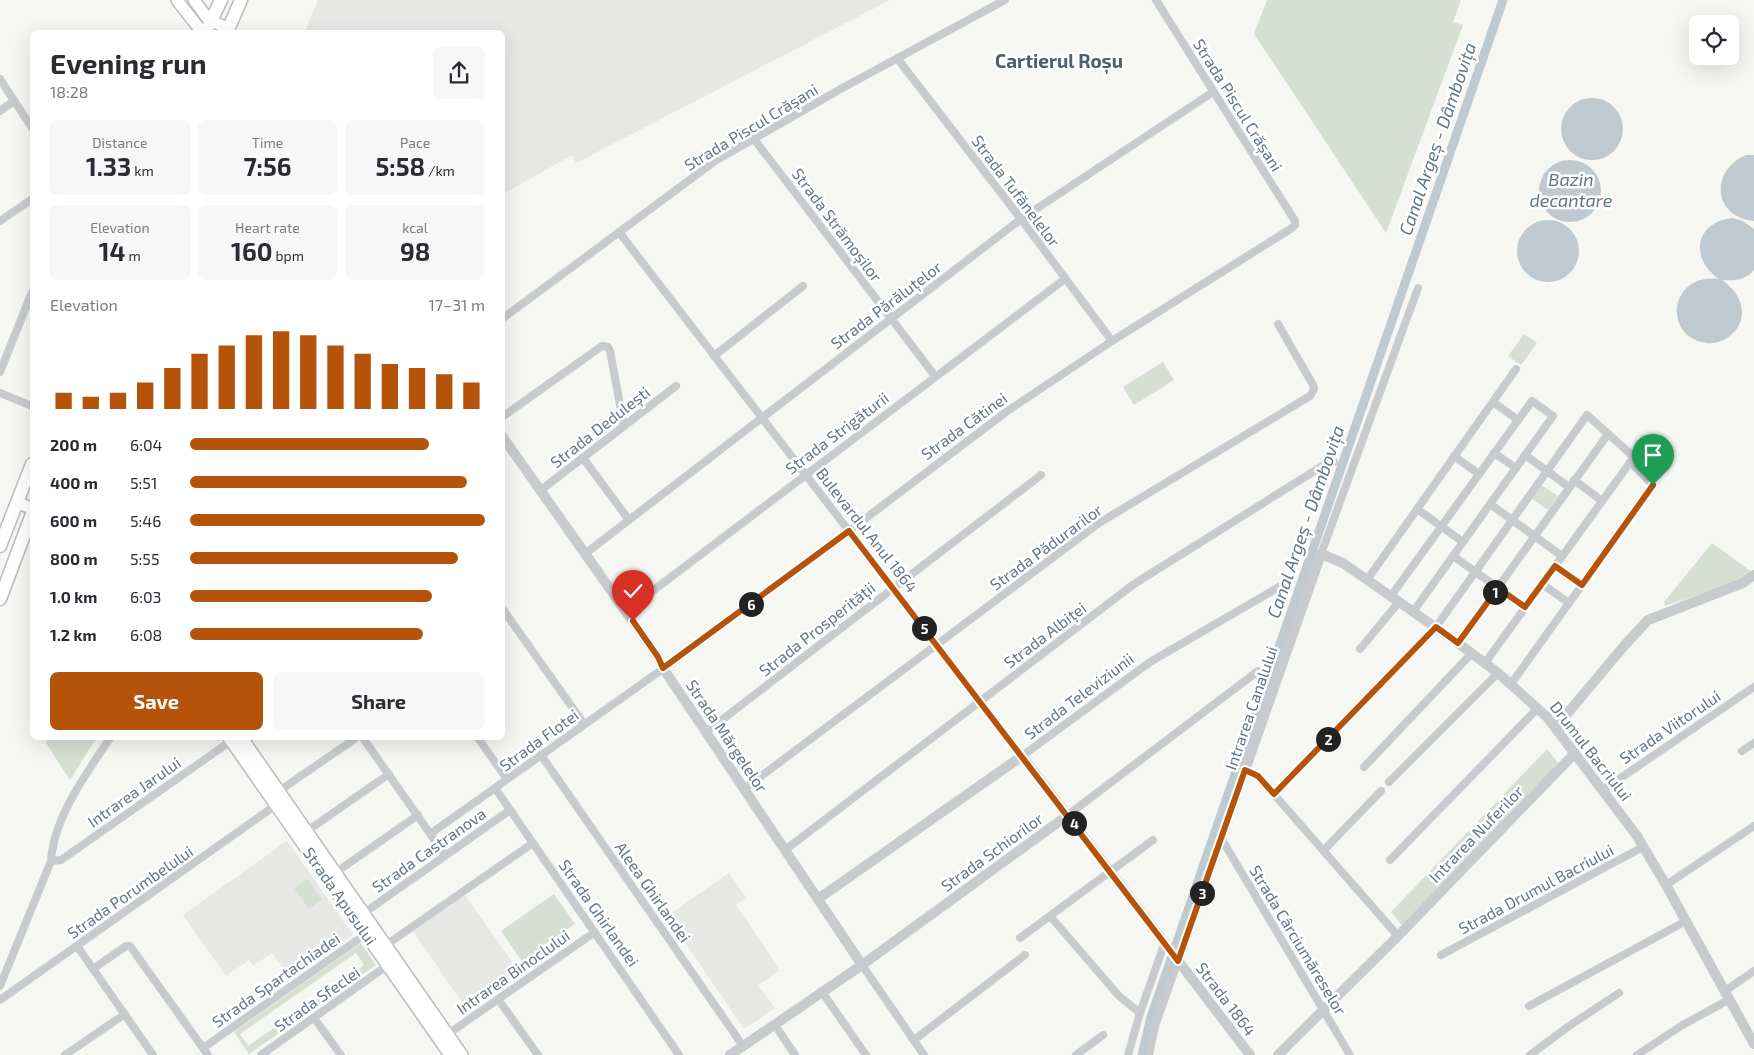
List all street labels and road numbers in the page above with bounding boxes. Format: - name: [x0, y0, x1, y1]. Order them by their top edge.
- street label: Strada Piscul Crășani: [1188, 35, 1287, 176]
- street label: Strada Piscul Crășani: [680, 79, 822, 176]
- street label: Strada Tufănelelor: [968, 131, 1065, 251]
- street label: Strada Strămoșilor: [787, 164, 887, 287]
- street label: Strada Părăluțelor: [827, 256, 947, 354]
- street label: Strada Dedulești: [546, 382, 654, 473]
- street label: Strada Strigăturii: [781, 388, 892, 478]
- street label: Strada Cătinei: [917, 388, 1010, 463]
- street label: Bulevardul Anul 1864: [813, 464, 922, 596]
- street label: Strada Pădurarilor: [986, 499, 1106, 594]
- street label: Strada Prosperității: [755, 577, 880, 681]
- street label: Strada Albiței: [1000, 598, 1091, 673]
- street label: Intrarea Canalului: [1220, 643, 1281, 772]
- street label: Strada Televiziunii: [1020, 648, 1137, 743]
- street label: Strada Mărgelelor: [683, 676, 773, 796]
- street label: Strada Viitorului: [1616, 686, 1724, 767]
- street label: Drumul Bacriului: [1547, 697, 1636, 804]
- street label: Strada Flotei: [496, 705, 582, 775]
- street label: Intrarea Jarului: [84, 752, 184, 831]
- street label: Intrarea Nuferilor: [1425, 781, 1527, 886]
- street label: Strada Castranova: [368, 803, 489, 896]
- street label: Strada Schiorilor: [937, 808, 1047, 895]
- street label: Aleea Ghirlandei: [612, 838, 695, 946]
- street label: Strada Drumul Bacriului: [1455, 840, 1617, 938]
- street label: Strada Porumbelului: [63, 841, 196, 942]
- street label: Strada Apusului: [300, 843, 381, 948]
- street label: Strada Ghirlandei: [555, 856, 643, 970]
- street label: Strada Cârciumăreselor: [1246, 861, 1351, 1019]
- street label: Intrarea Binoclului: [452, 925, 573, 1018]
- street label: Strada Spartachiadei: [208, 928, 343, 1031]
- street label: Strada 1864: [1193, 958, 1260, 1039]
- street label: Strada Sfeclei: [270, 962, 363, 1035]

